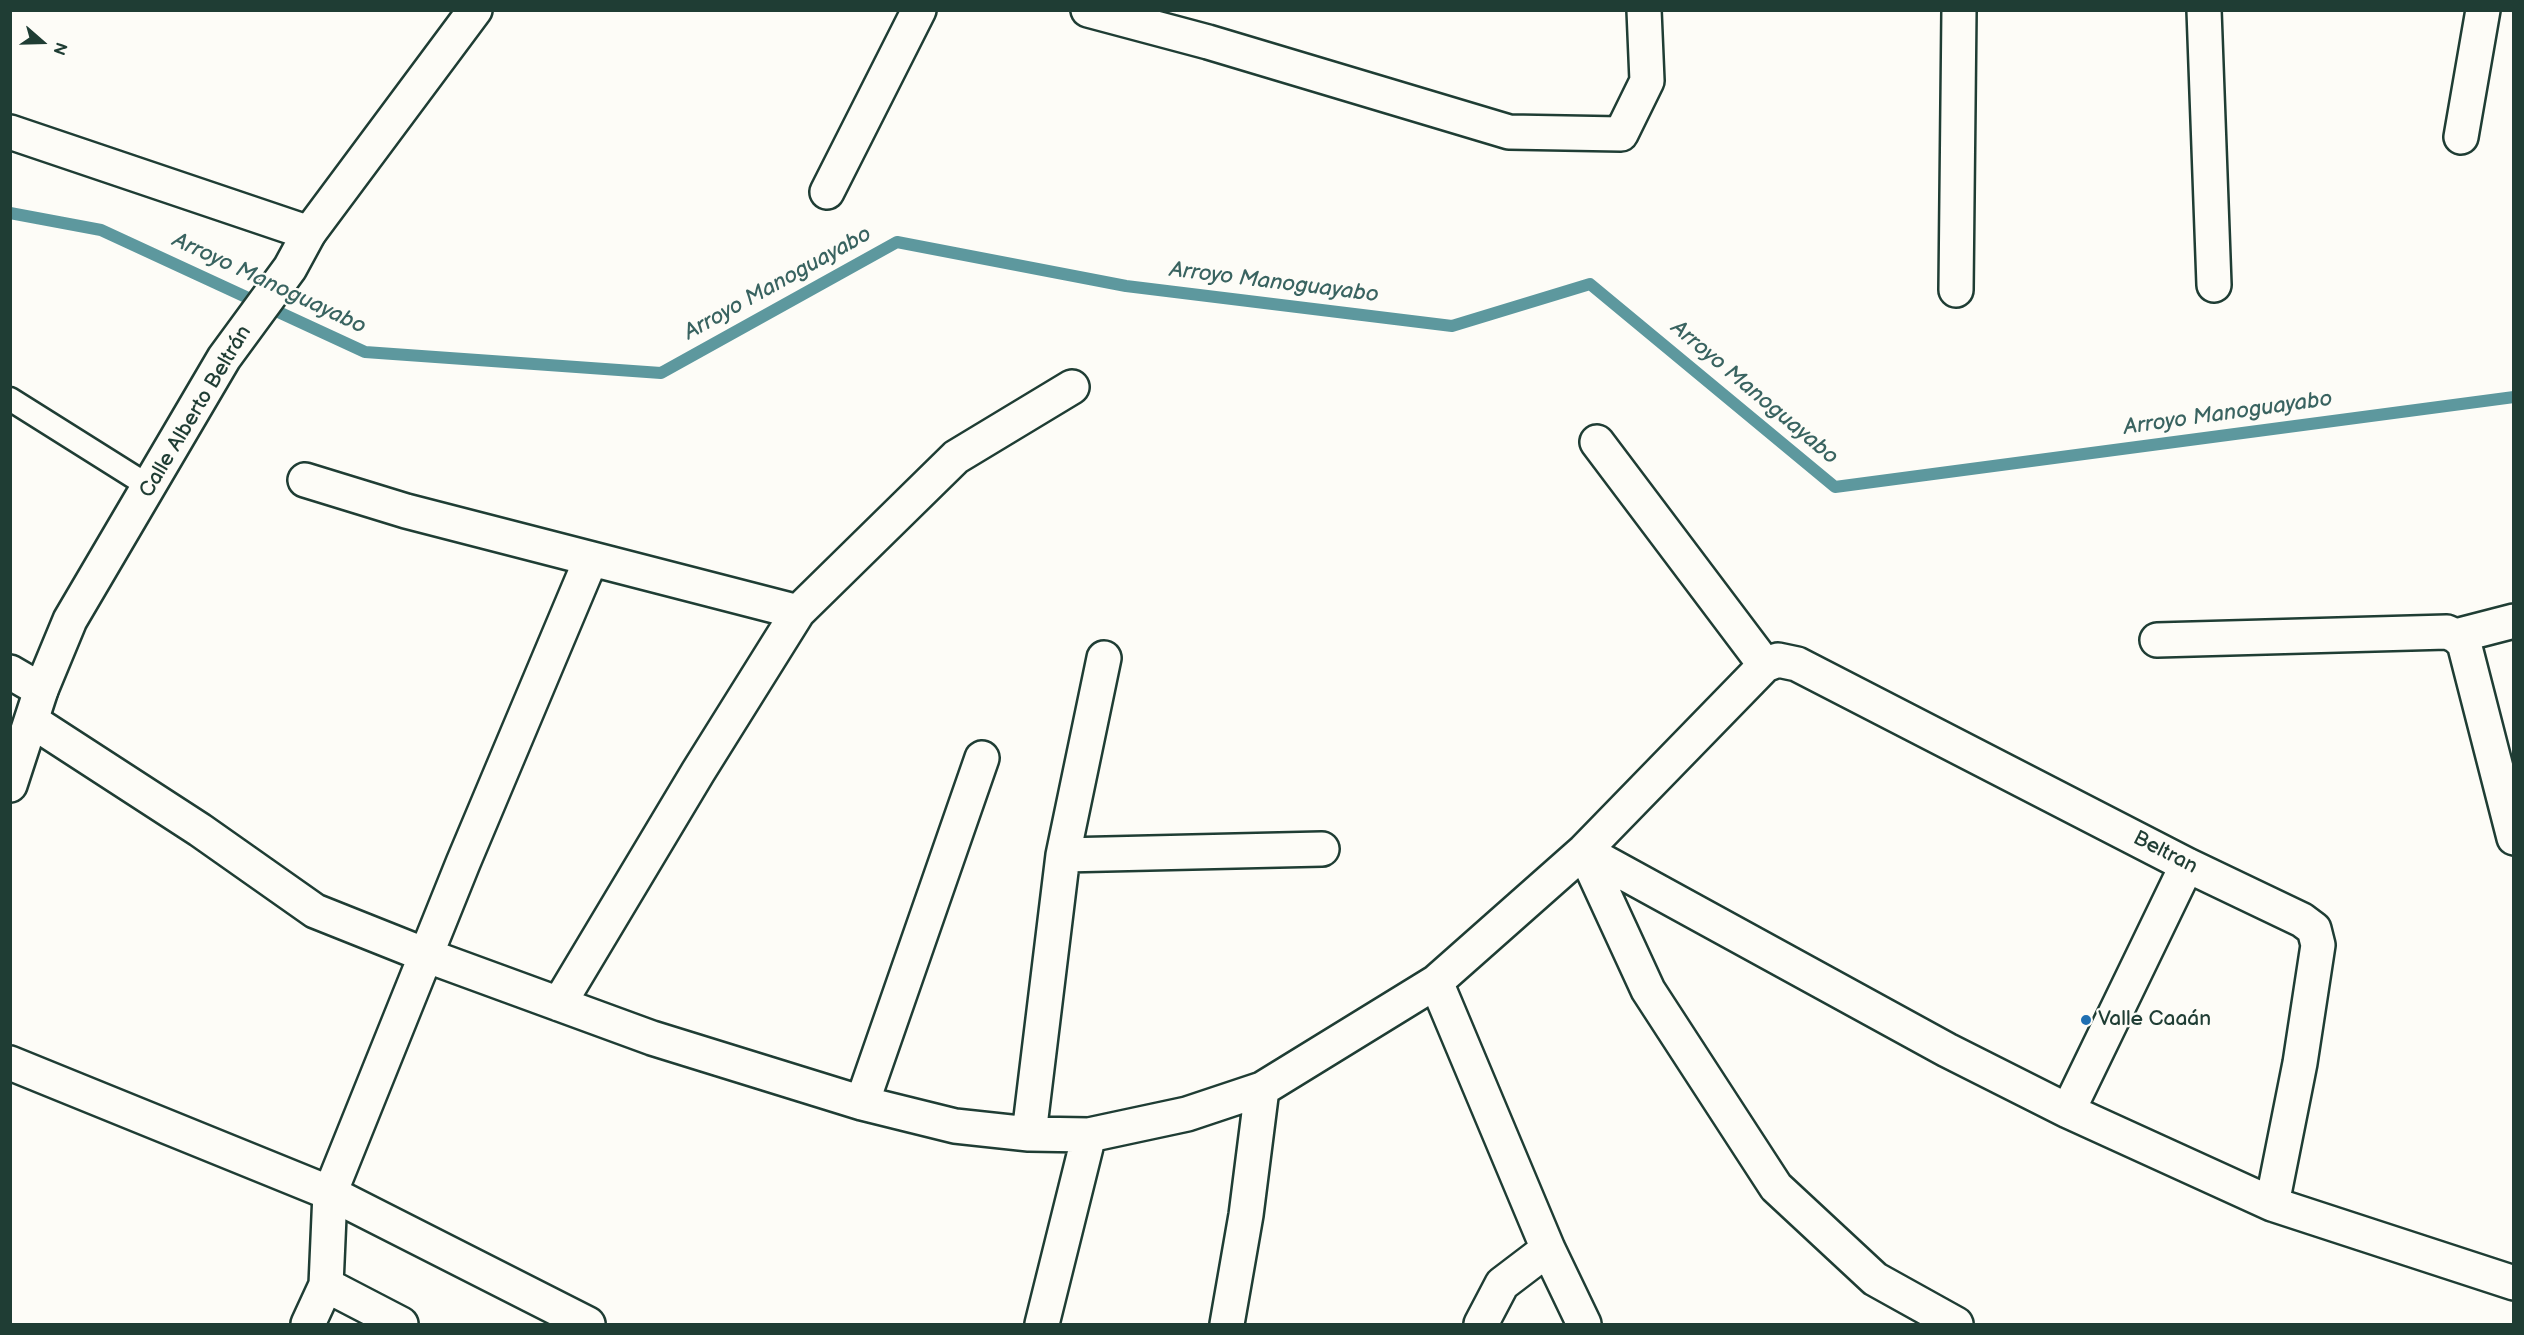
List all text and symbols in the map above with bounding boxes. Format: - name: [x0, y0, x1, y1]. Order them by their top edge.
- north arrow: [12, 12, 72, 72]
- text: N: [48, 39, 70, 57]
- water label: Arroyo Manoguayabo: [680, 221, 876, 347]
- water label: Arroyo Manoguayabo: [168, 228, 370, 340]
- water label: Arroyo Manoguayabo: [1168, 257, 1380, 309]
- water label: Arroyo Manoguayabo: [1665, 315, 1843, 471]
- street label: Calle Alberto Beltrán: [135, 321, 257, 503]
- water label: Arroyo Manoguayabo: [2122, 386, 2334, 442]
- street label: Beltran: [2129, 826, 2201, 880]
- place label: Valle Caaán: [2098, 1007, 2211, 1033]
- marker: Valle Caaán: [2079, 1013, 2093, 1027]

